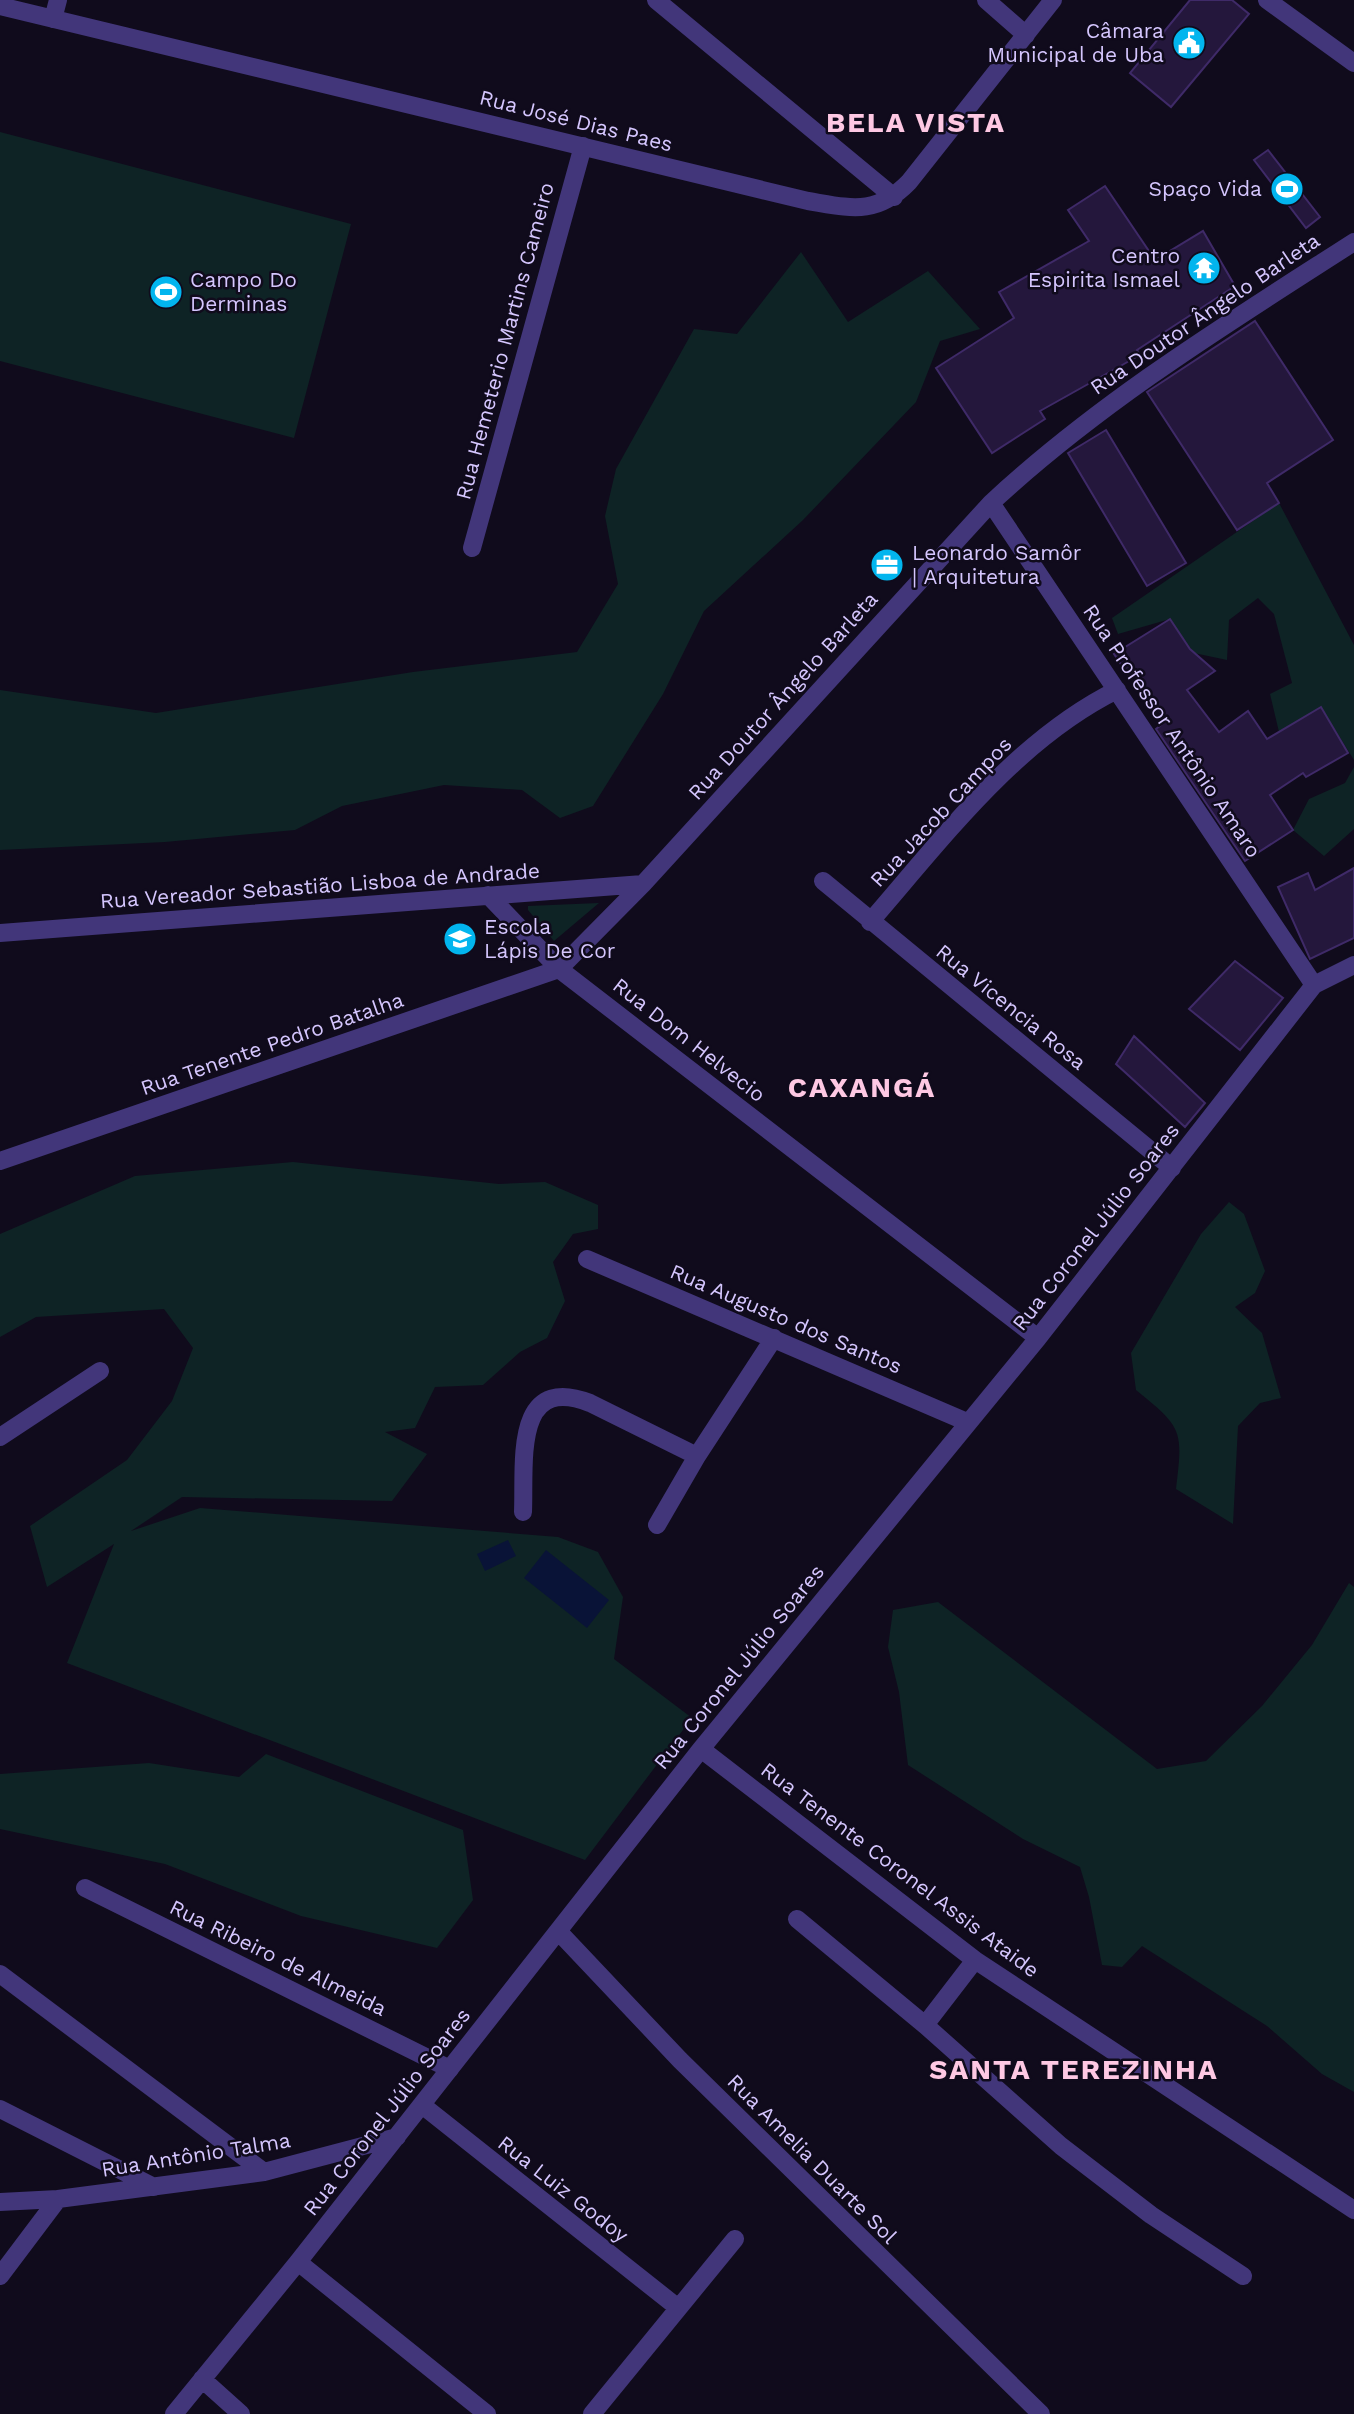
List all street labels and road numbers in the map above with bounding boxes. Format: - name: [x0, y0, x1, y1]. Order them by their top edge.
- street label: Rua José Dias Paes: [477, 84, 675, 157]
- street label: Rua Hemeterio Martins Cameiro: [450, 180, 559, 502]
- street label: Rua Doutor Ângelo Barleta: [1085, 227, 1324, 400]
- street label: Rua Doutor Ângelo Barleta: [683, 586, 883, 805]
- street label: Rua Professor Antônio Amaro: [1078, 599, 1267, 862]
- street label: Rua Jacob Campos: [865, 731, 1017, 892]
- street label: Rua Vereador Sebastião Lisboa de Andrade: [99, 858, 541, 913]
- street label: Rua Vicencia Rosa: [931, 938, 1091, 1075]
- street label: Rua Dom Helvecio: [608, 972, 770, 1107]
- street label: Rua Tenente Pedro Batalha: [137, 987, 407, 1100]
- street label: Rua Coronel Júlio Soares: [1007, 1118, 1184, 1335]
- street label: Rua Augusto dos Santos: [667, 1258, 906, 1379]
- street label: Rua Coronel Júlio Soares: [648, 1559, 829, 1774]
- street label: Rua Tenente Coronel Assis Ataide: [756, 1757, 1044, 1982]
- street label: Rua Ribeiro de Almeida: [166, 1894, 391, 2021]
- street label: Rua Coronel Júlio Soares: [298, 2003, 475, 2220]
- street label: Rua Amelia Duarte Sol: [722, 2069, 903, 2249]
- street label: Rua Antônio Talma: [100, 2127, 292, 2182]
- street label: Rua Luiz Godoy: [493, 2130, 634, 2247]

